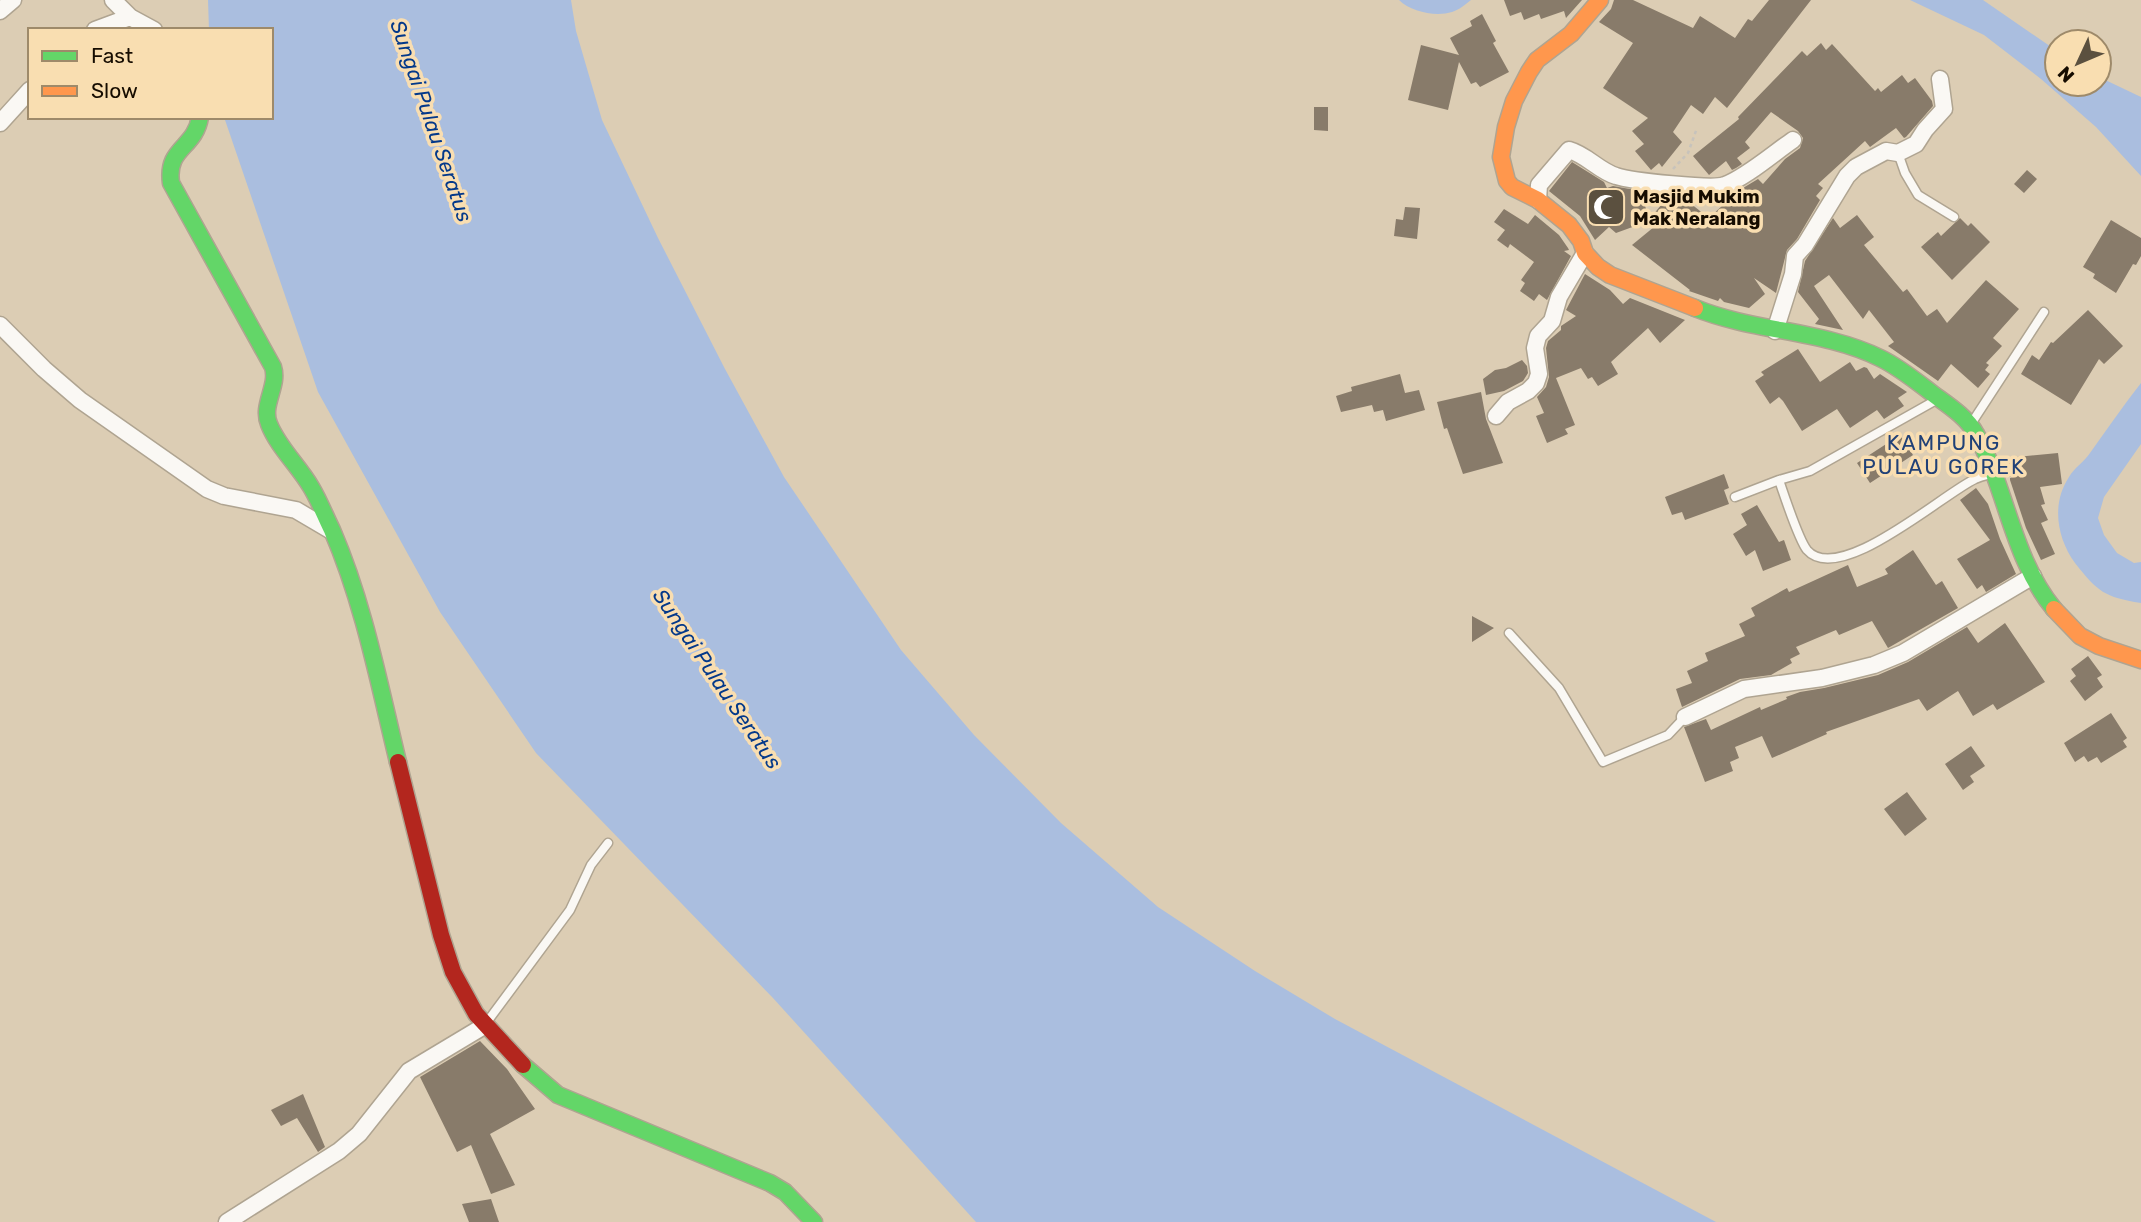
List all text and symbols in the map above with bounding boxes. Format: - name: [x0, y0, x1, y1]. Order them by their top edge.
- water label: Sungai Pulau Seratus: [385, 17, 478, 225]
- legend: [28, 28, 273, 119]
- north arrow: [2043, 28, 2113, 98]
- text: Fast: [91, 43, 133, 68]
- text: N: [2053, 62, 2079, 87]
- text: Slow: [91, 78, 138, 103]
- place label: Masjid Mukim Mak Neralang: [1633, 185, 1761, 230]
- mosque icon: Masjid Mukim Mak Neralang: [1585, 186, 1627, 228]
- district label: KAMPUNG PULAU GOREK: [1862, 430, 2026, 479]
- water label: Sungai Pulau Seratus: [648, 584, 787, 774]

